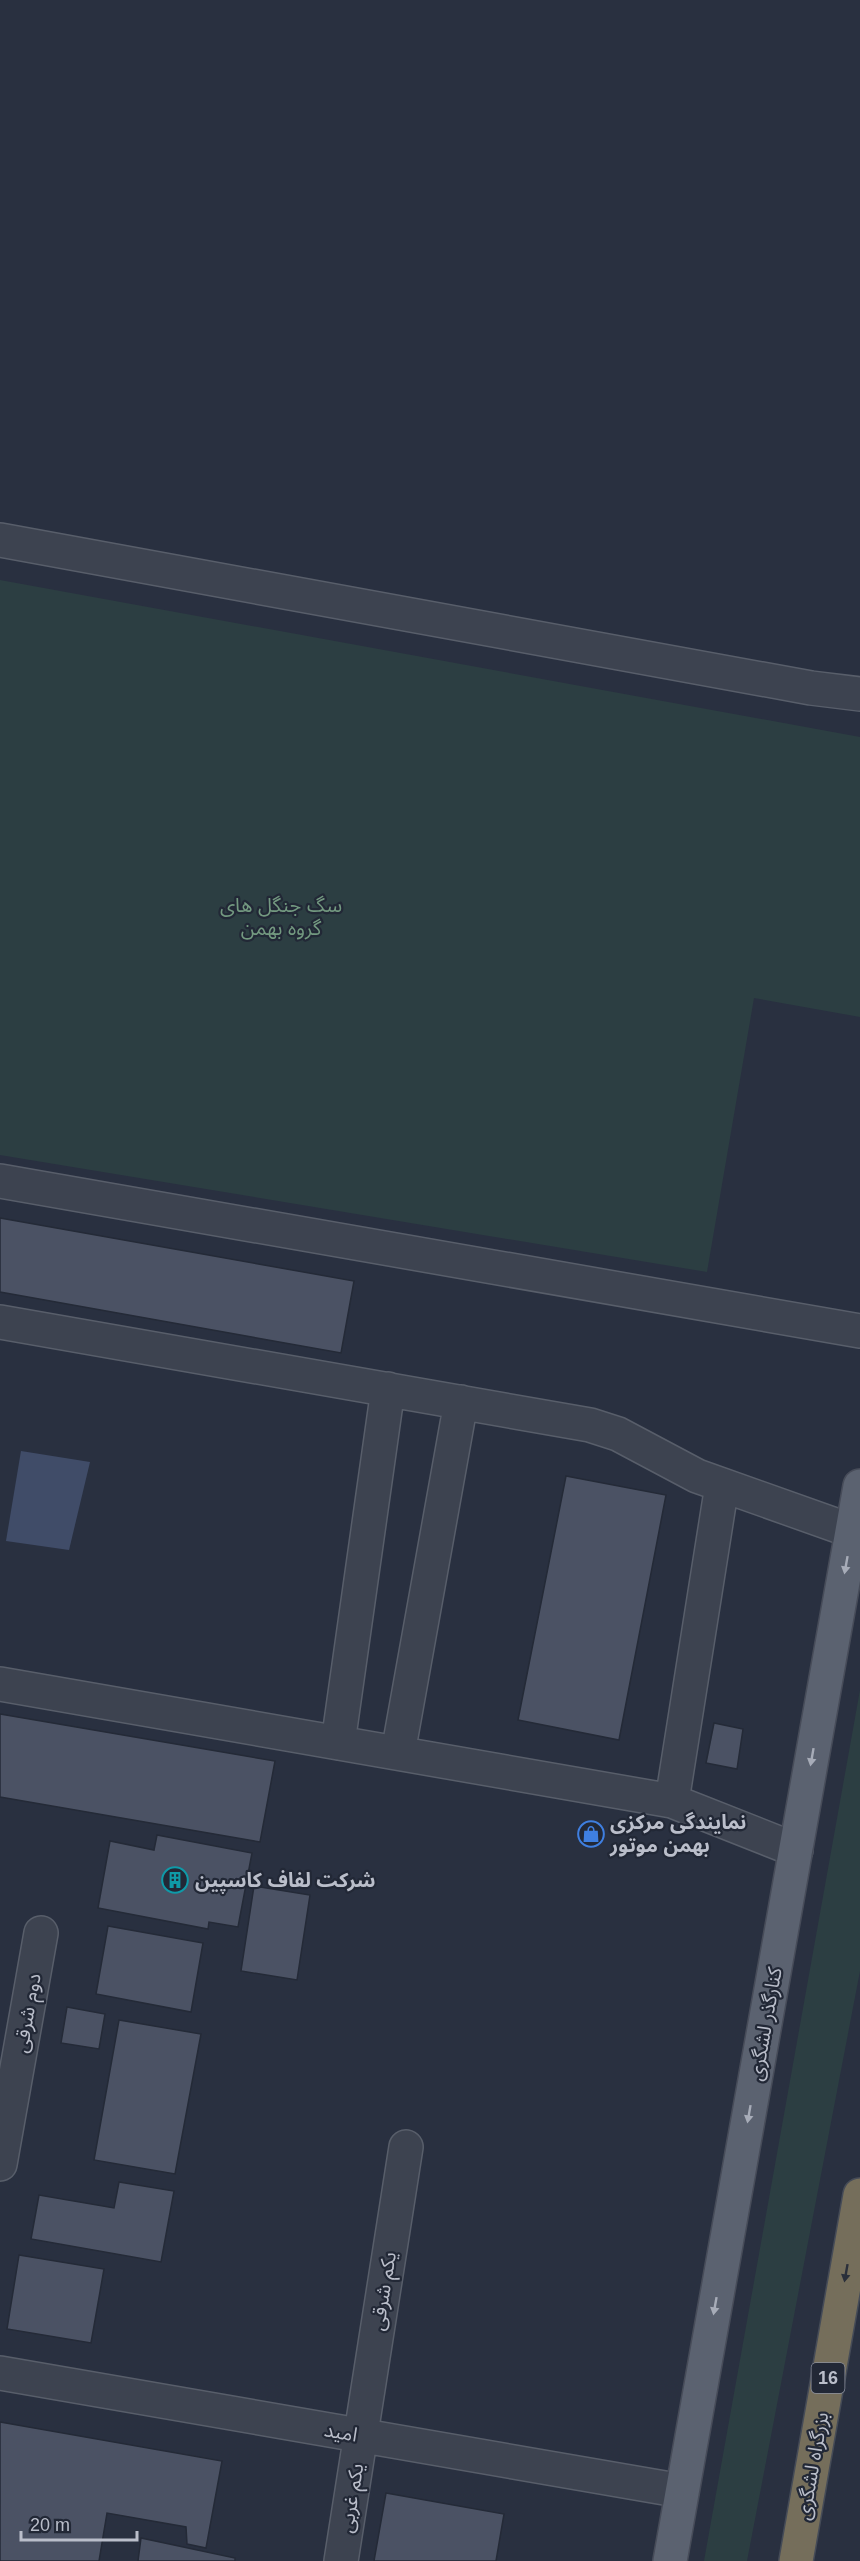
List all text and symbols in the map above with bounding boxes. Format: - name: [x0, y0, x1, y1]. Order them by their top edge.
- park label: سگ جنگل های گروه بهمن: [220, 894, 342, 940]
- one-way arrow: [841, 1555, 850, 1574]
- one-way arrow: [808, 1747, 817, 1766]
- place label: نمایندگی مرکزی بهمن موتور: [609, 1811, 746, 1857]
- shop icon: نمایندگی مرکزی بهمن موتور: [576, 1819, 606, 1849]
- building icon: شرکت لفاف کاسپین: [160, 1865, 190, 1895]
- place label: شرکت لفاف کاسپین: [195, 1869, 376, 1894]
- street label: کنارگذر لشگری: [744, 1965, 787, 2083]
- street label: دوم شرقی: [9, 1972, 49, 2055]
- one-way arrow: [744, 2105, 753, 2124]
- street label: یکم شرقی: [366, 2250, 404, 2333]
- one-way arrow: [841, 2263, 850, 2282]
- one-way arrow: [710, 2297, 719, 2316]
- road number: 16: [812, 2363, 844, 2393]
- street label: بزرگراه لشگری: [792, 2410, 833, 2522]
- street label: امید: [323, 2418, 359, 2446]
- street label: یکم غربی: [335, 2462, 371, 2535]
- scale bar: [21, 2504, 136, 2542]
- text: 20 m: [30, 2515, 70, 2535]

